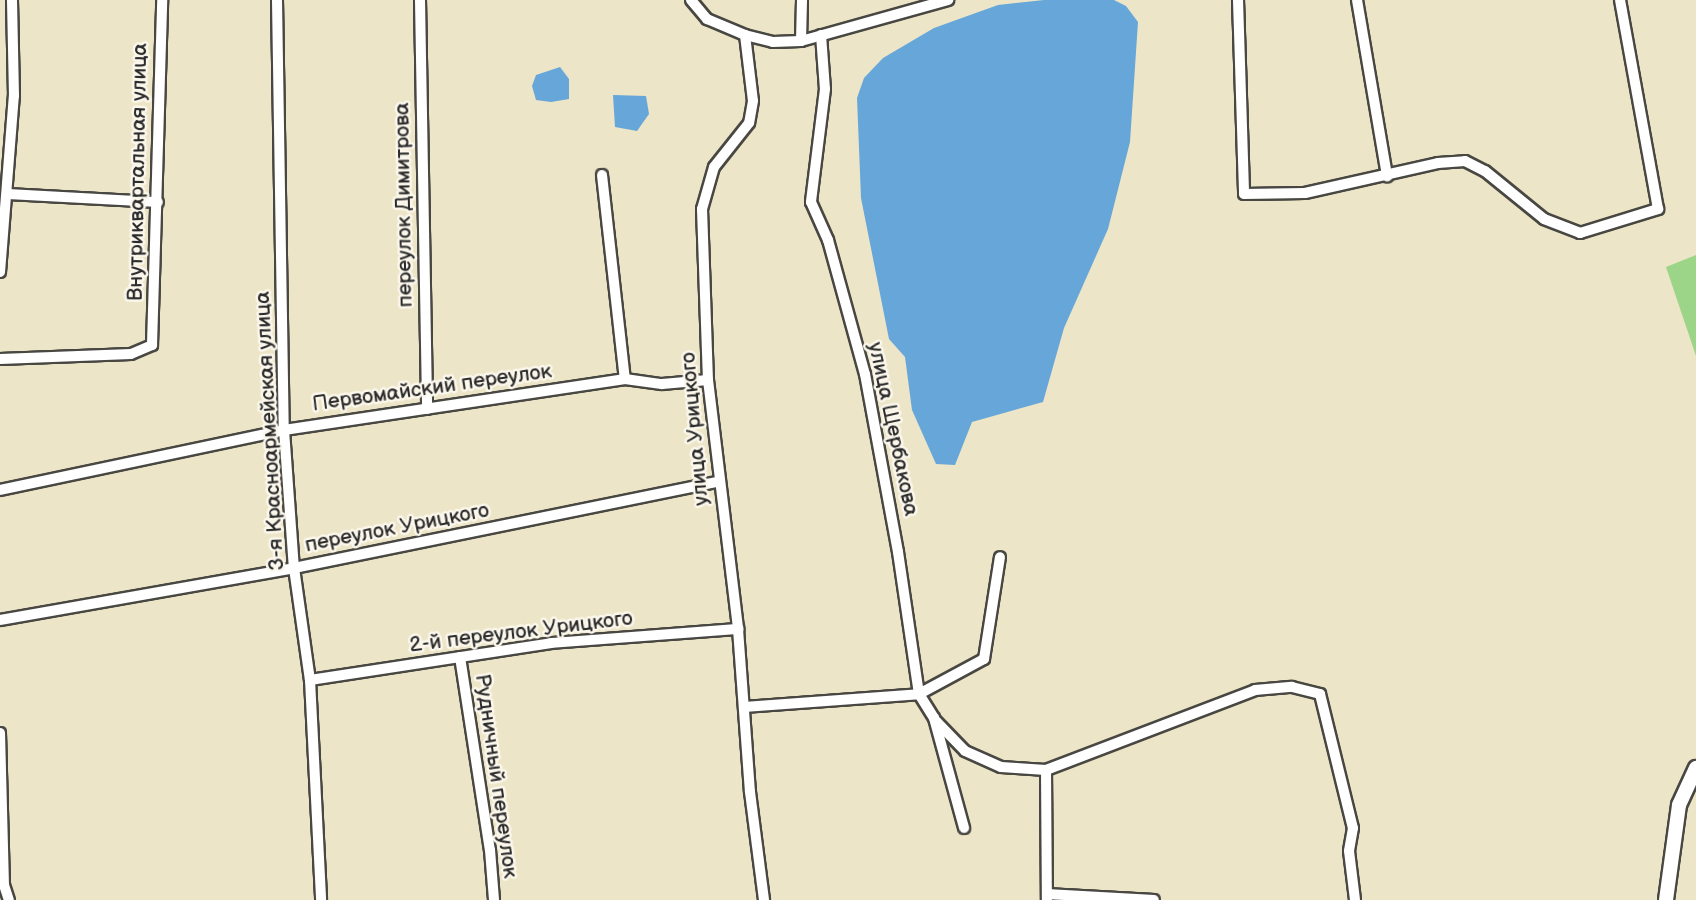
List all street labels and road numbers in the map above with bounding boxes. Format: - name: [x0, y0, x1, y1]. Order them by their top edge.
- street label: Внутриквартальная улица: [123, 43, 153, 301]
- street label: переулок Димитрова: [390, 102, 418, 308]
- street label: 3-я Красноармейская улица: [250, 291, 290, 571]
- street label: улица Щербакова: [862, 340, 924, 518]
- street label: улица Урицкого: [676, 351, 714, 507]
- street label: Первомайский переулок: [311, 359, 553, 417]
- street label: переулок Урицкого: [303, 498, 491, 558]
- street label: 2-й переулок Урицкого: [408, 606, 634, 658]
- street label: Рудничный переулок: [469, 672, 523, 880]

